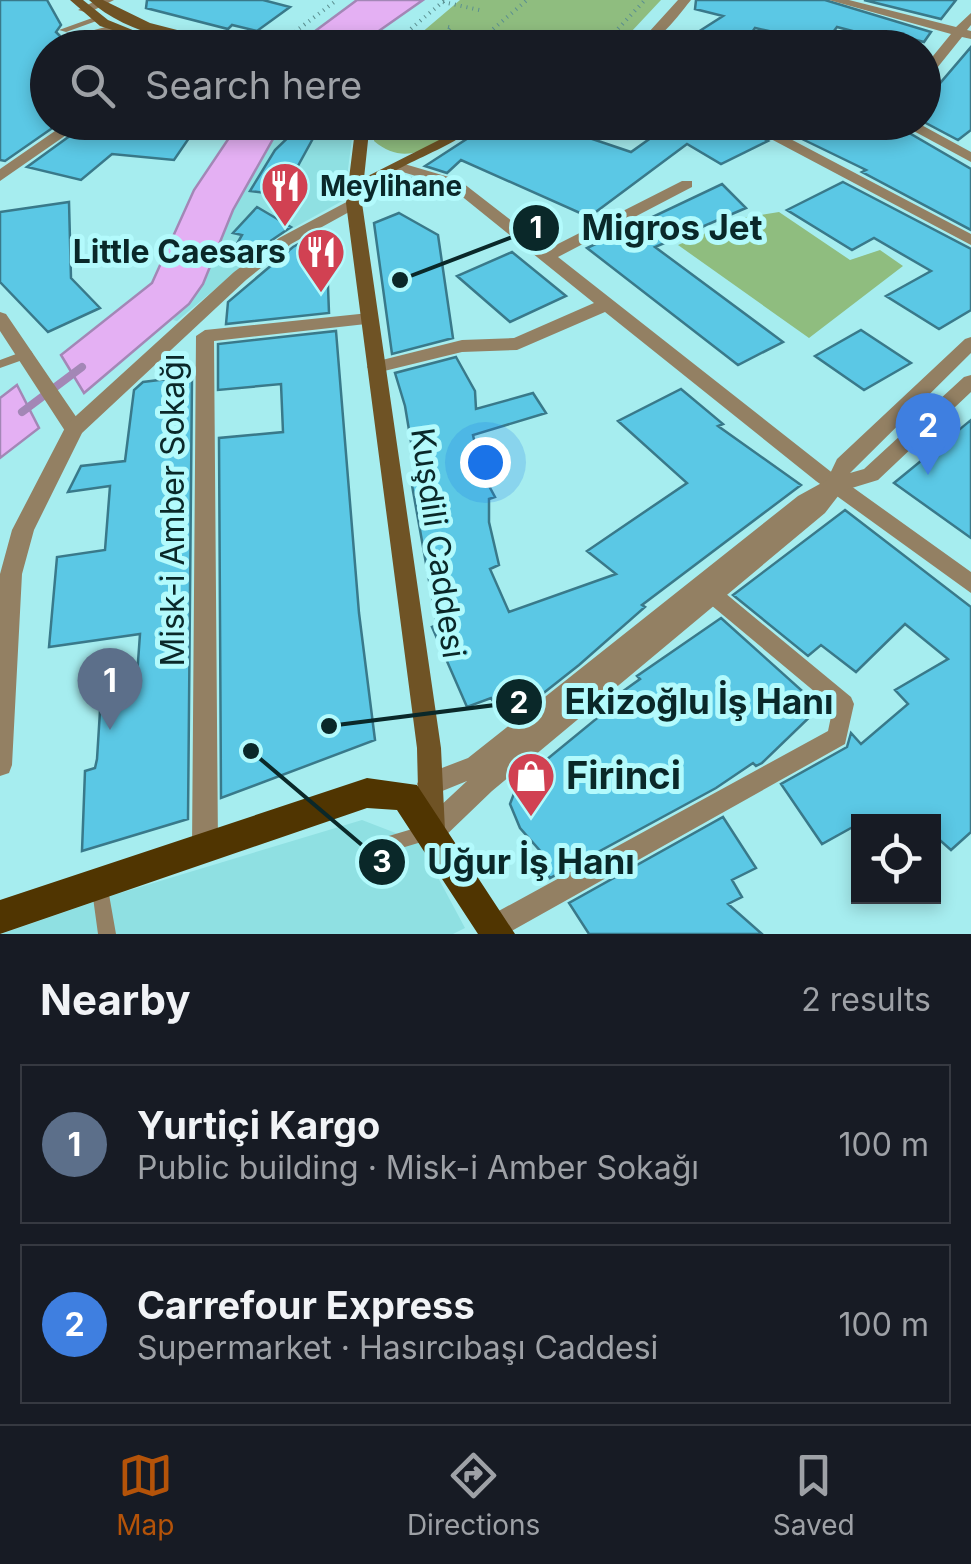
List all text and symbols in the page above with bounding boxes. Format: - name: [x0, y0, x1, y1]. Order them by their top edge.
- search box: [30, 30, 941, 140]
- icon: search: [65, 58, 120, 113]
- text: Search here: [145, 62, 362, 108]
- restaurant icon: Meylihane: [259, 160, 311, 228]
- place label: Meylihane: [320, 169, 462, 203]
- callout: Migros Jet: [511, 195, 782, 260]
- text: Migros Jet: [581, 206, 763, 248]
- text: 1: [530, 209, 542, 245]
- restaurant icon: Little Caesars: [295, 226, 347, 294]
- place label: Little Caesars: [73, 232, 286, 271]
- street label: Misk-i Amber Sokağı: [153, 353, 192, 667]
- pin: 2: [896, 392, 960, 475]
- street label: Kuşdili Caddesi: [403, 425, 474, 660]
- your location: [460, 437, 511, 488]
- pin: 1: [78, 648, 142, 730]
- callout: Ekizoğlu İş Hanı: [494, 670, 853, 735]
- text: Ekizoğlu İş Hanı: [565, 680, 834, 722]
- text: 2: [510, 684, 528, 720]
- shop icon: Firinci: [505, 750, 557, 818]
- place label: Firinci: [566, 752, 681, 798]
- map controls: [851, 814, 941, 904]
- button: locate: [851, 814, 941, 904]
- callout: Uğur İş Hanı: [357, 829, 655, 894]
- text: Uğur İş Hanı: [427, 840, 635, 882]
- text: 3: [372, 843, 392, 879]
- text: Nearby: [40, 974, 191, 1025]
- text: 2 results: [801, 980, 931, 1019]
- text: Yurtiçi Kargo: [137, 1102, 380, 1148]
- text: 1: [68, 1125, 81, 1164]
- text: 100 m: [839, 1125, 929, 1164]
- text: Public building · Misk-i Amber Sokağı: [137, 1148, 699, 1187]
- text: Carrefour Express: [137, 1282, 475, 1328]
- text: 2: [64, 1305, 85, 1344]
- text: 100 m: [839, 1305, 929, 1344]
- text: Supermarket · Hasırcıbaşı Caddesi: [137, 1328, 658, 1367]
- tab: Map: [116, 1448, 174, 1542]
- tab: Directions: [407, 1448, 540, 1542]
- tab: Saved: [773, 1448, 855, 1542]

